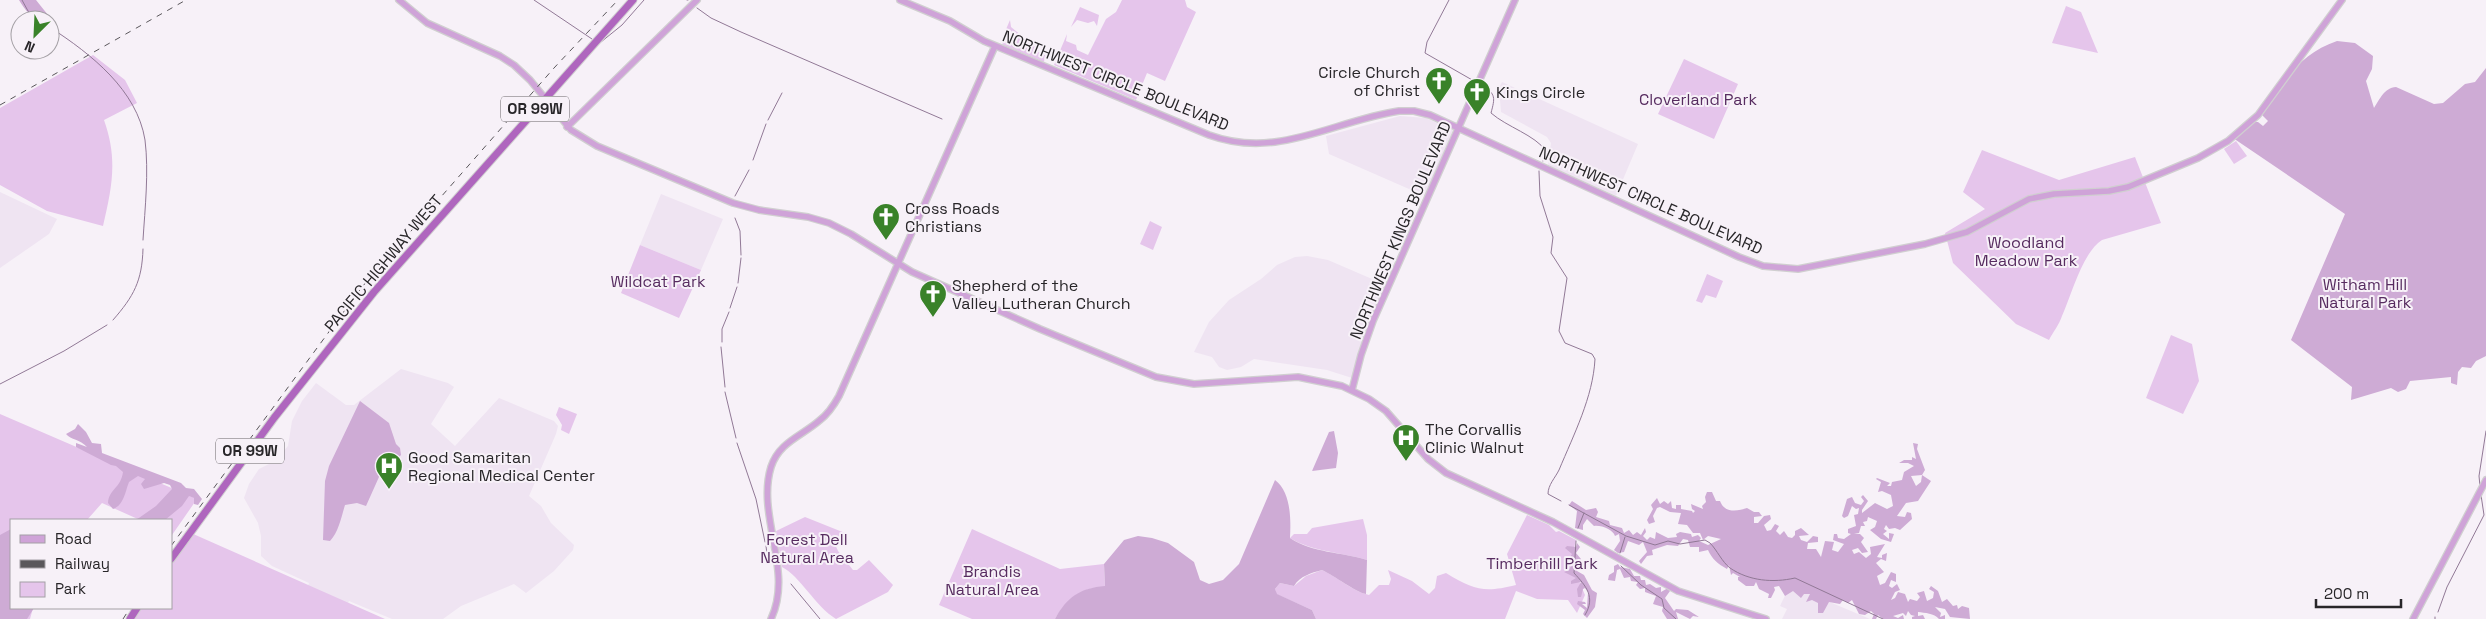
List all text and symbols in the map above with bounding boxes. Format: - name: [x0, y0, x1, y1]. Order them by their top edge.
- north arrow: [10, 10, 60, 60]
- street label: NORTHWEST CIRCLE BOULEVARD: [999, 25, 1232, 136]
- text: N: [22, 37, 38, 57]
- place label: Circle Church of Christ: [1318, 62, 1420, 101]
- church icon: Circle Church of Christ: [1424, 66, 1454, 105]
- church icon: Kings Circle: [1462, 77, 1492, 116]
- place label: Kings Circle: [1496, 82, 1585, 103]
- park label: Cloverland Park: [1639, 89, 1757, 110]
- road number: OR 99W: [501, 96, 569, 122]
- street label: NORTHWEST KINGS BOULEVARD: [1345, 118, 1456, 342]
- street label: NORTHWEST CIRCLE BOULEVARD: [1536, 142, 1766, 259]
- street label: PACIFIC HIGHWAY WEST: [320, 190, 447, 336]
- place label: Cross Roads Christians: [905, 198, 1000, 237]
- church icon: Cross Roads Christians: [871, 202, 901, 241]
- park label: Woodland Meadow Park: [1975, 232, 2078, 271]
- park label: Wildcat Park: [610, 271, 706, 292]
- park label: Witham Hill Natural Park: [2319, 274, 2412, 313]
- place label: Shepherd of the Valley Lutheran Church: [952, 275, 1131, 314]
- church icon: Shepherd of the Valley Lutheran Church: [918, 279, 948, 318]
- place label: The Corvallis Clinic Walnut: [1425, 419, 1524, 458]
- hospital icon: The Corvallis Clinic Walnut: [1391, 423, 1421, 462]
- road number: OR 99W: [216, 438, 284, 464]
- place label: Good Samaritan Regional Medical Center: [408, 447, 595, 486]
- hospital icon: Good Samaritan Regional Medical Center: [374, 451, 404, 490]
- legend: [10, 519, 172, 609]
- text: Road: [55, 529, 92, 548]
- park label: Forest Dell Natural Area: [760, 529, 854, 568]
- park label: Timberhill Park: [1486, 553, 1598, 574]
- text: Railway: [55, 554, 110, 573]
- park label: Brandis Natural Area: [945, 561, 1039, 600]
- scale bar: [2316, 576, 2401, 608]
- text: Park: [55, 579, 86, 598]
- text: 200 m: [2324, 584, 2369, 603]

